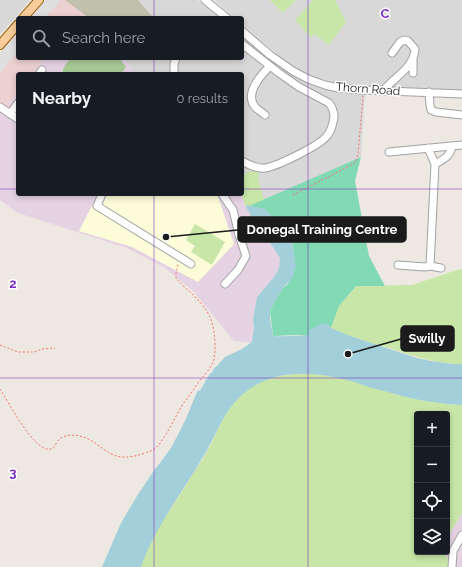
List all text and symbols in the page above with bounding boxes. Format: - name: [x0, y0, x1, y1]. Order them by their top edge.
- text: C: [381, 6, 390, 21]
- search box: [16, 16, 244, 60]
- icon: search: [30, 27, 52, 49]
- text: Search here: [62, 29, 145, 47]
- street label: Thorn Road: [335, 80, 401, 98]
- text: Nearby: [32, 88, 91, 108]
- text: 0 results: [177, 91, 228, 106]
- callout: Donegal Training Centre: [238, 217, 406, 242]
- text: Donegal Training Centre: [247, 222, 398, 237]
- text: 2: [9, 276, 17, 291]
- callout: Swilly: [401, 326, 454, 351]
- text: Swilly: [408, 331, 446, 346]
- map controls: [414, 411, 450, 555]
- button: +: [414, 411, 450, 447]
- button: −: [414, 447, 450, 483]
- text: 3: [9, 465, 17, 480]
- button: locate: [414, 483, 450, 519]
- button: layers: [414, 519, 450, 555]

